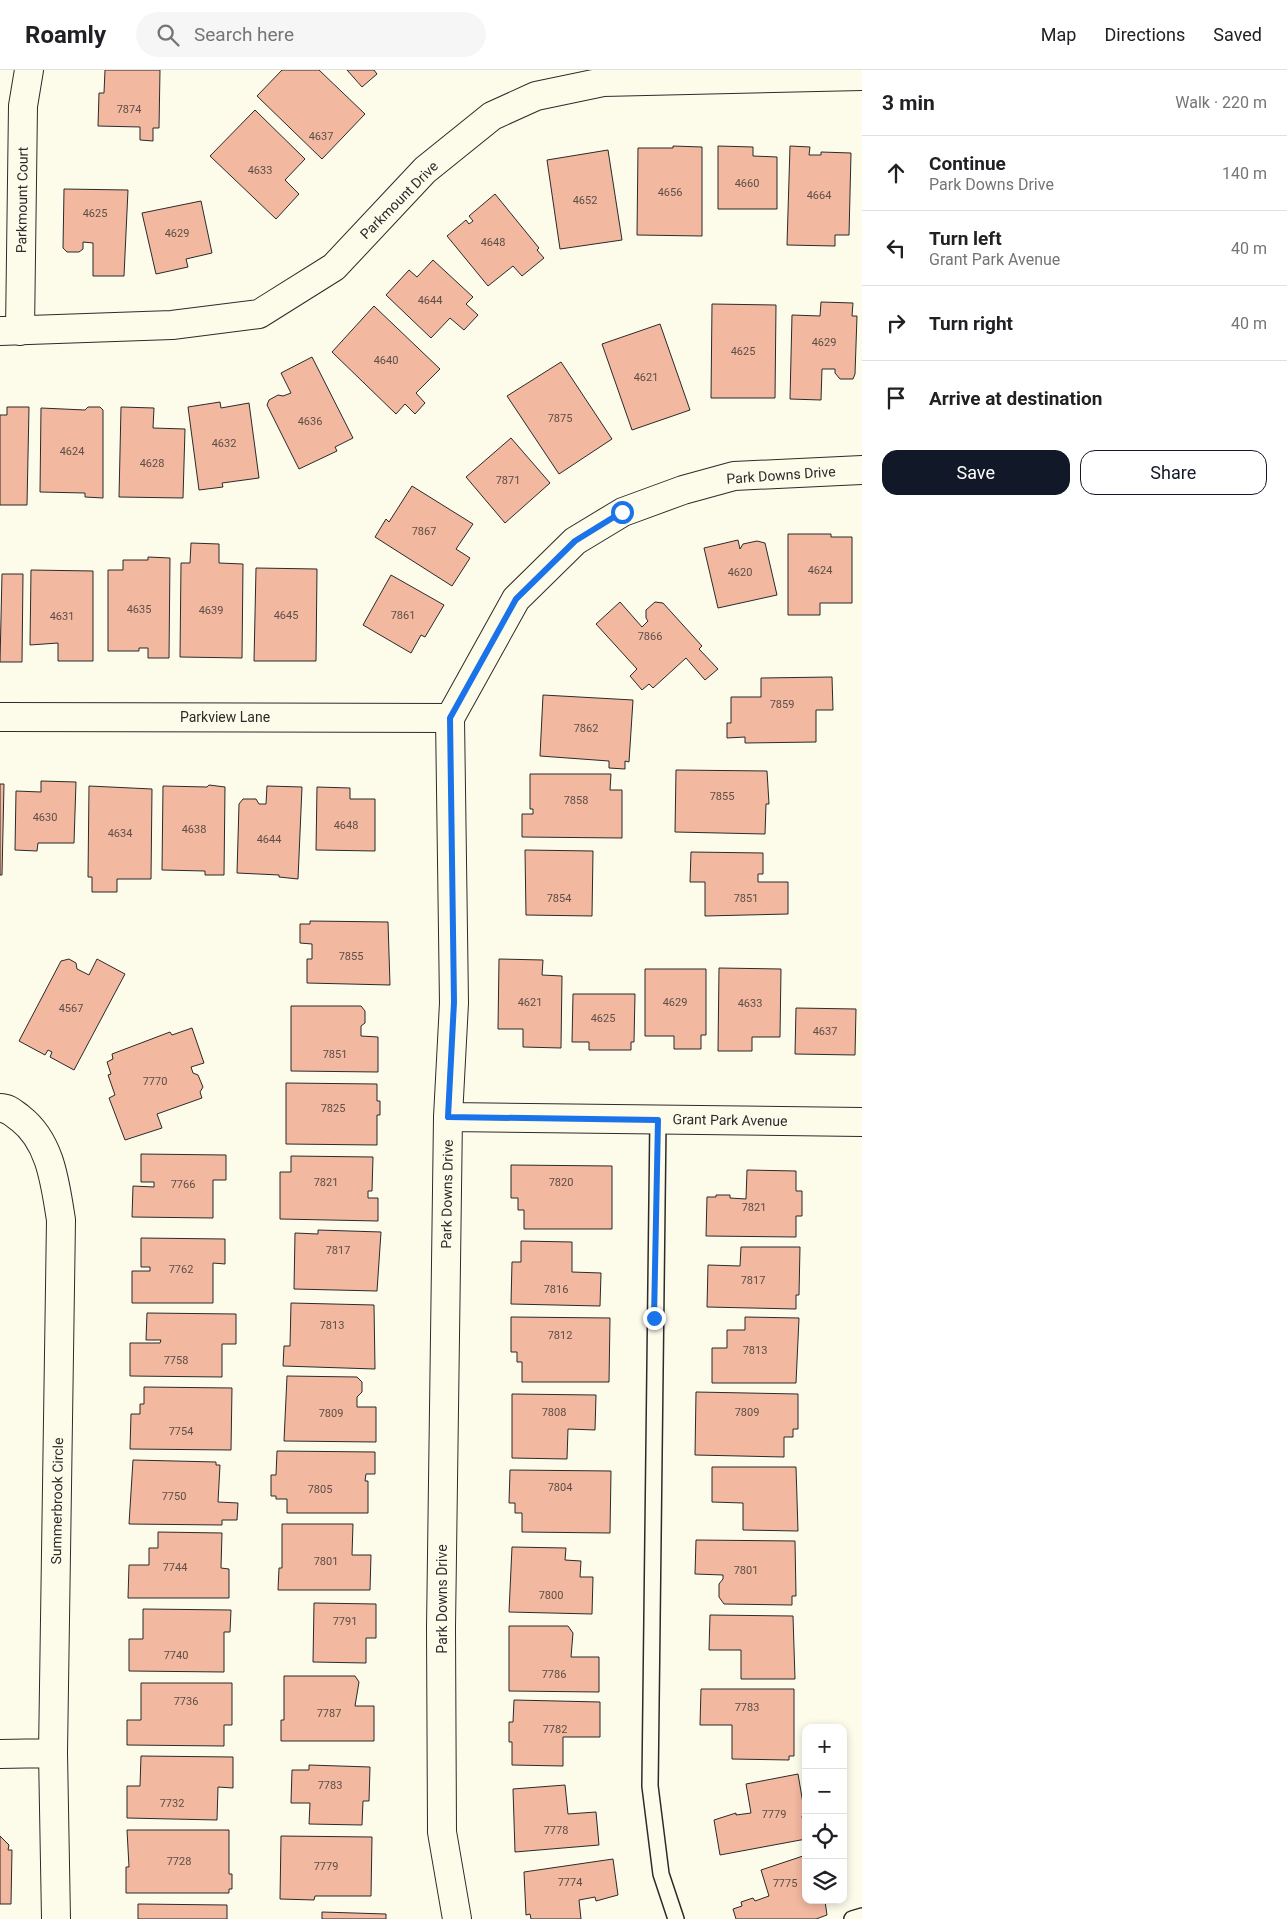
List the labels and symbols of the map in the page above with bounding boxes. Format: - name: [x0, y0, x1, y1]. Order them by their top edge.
- house number: 7874: [117, 103, 141, 116]
- house number: 4637: [309, 130, 333, 143]
- street label: Parkmount Court: [13, 146, 31, 253]
- street label: Parkmount Drive: [357, 158, 441, 242]
- house number: 4633: [248, 164, 272, 177]
- house number: 4660: [735, 177, 759, 190]
- house number: 4656: [658, 186, 682, 199]
- house number: 4664: [807, 189, 831, 202]
- house number: 4652: [573, 194, 597, 207]
- house number: 4625: [83, 207, 107, 220]
- house number: 4629: [165, 227, 189, 240]
- house number: 4648: [481, 236, 505, 249]
- house number: 4644: [418, 294, 442, 307]
- house number: 4629: [812, 336, 836, 349]
- house number: 4625: [731, 345, 755, 358]
- house number: 4640: [374, 354, 398, 367]
- house number: 4621: [634, 371, 658, 384]
- house number: 7875: [548, 412, 572, 425]
- house number: 4636: [298, 415, 322, 428]
- house number: 4632: [212, 437, 236, 450]
- house number: 4624: [60, 445, 84, 458]
- house number: 4628: [140, 457, 164, 470]
- street label: Park Downs Drive: [726, 463, 836, 487]
- house number: 7871: [496, 474, 520, 487]
- route start: [611, 501, 634, 524]
- house number: 7867: [412, 525, 436, 538]
- house number: 4624: [808, 564, 832, 577]
- house number: 4620: [728, 566, 752, 579]
- house number: 4635: [127, 603, 151, 616]
- house number: 4639: [199, 604, 223, 617]
- house number: 4645: [274, 609, 298, 622]
- house number: 7861: [391, 609, 415, 622]
- house number: 4631: [50, 610, 74, 623]
- house number: 7866: [638, 630, 662, 643]
- house number: 7859: [770, 698, 794, 711]
- street label: Parkview Lane: [180, 709, 270, 725]
- house number: 7862: [574, 722, 598, 735]
- house number: 7855: [710, 790, 734, 803]
- house number: 7858: [564, 794, 588, 807]
- house number: 4630: [33, 811, 57, 824]
- house number: 4648: [334, 819, 358, 832]
- house number: 4638: [182, 823, 206, 836]
- house number: 4634: [108, 827, 132, 840]
- house number: 4644: [257, 833, 281, 846]
- house number: 7854: [547, 892, 571, 905]
- house number: 7851: [734, 892, 758, 905]
- house number: 7855: [339, 950, 363, 963]
- house number: 4621: [518, 996, 542, 1009]
- house number: 4629: [663, 996, 687, 1009]
- house number: 4633: [738, 997, 762, 1010]
- house number: 4567: [59, 1002, 83, 1015]
- house number: 4625: [591, 1012, 615, 1025]
- house number: 4637: [813, 1025, 837, 1038]
- house number: 7851: [323, 1048, 347, 1061]
- house number: 7770: [143, 1075, 167, 1088]
- house number: 7825: [321, 1102, 345, 1115]
- street label: Grant Park Avenue: [672, 1111, 788, 1129]
- street label: Park Downs Drive: [438, 1139, 456, 1249]
- house number: 7821: [314, 1176, 338, 1189]
- house number: 7820: [549, 1176, 573, 1189]
- house number: 7766: [171, 1178, 195, 1191]
- house number: 7821: [742, 1201, 766, 1214]
- house number: 7817: [326, 1244, 350, 1257]
- house number: 7762: [169, 1263, 193, 1276]
- house number: 7817: [741, 1274, 765, 1287]
- house number: 7816: [544, 1283, 568, 1296]
- route end: [643, 1307, 666, 1330]
- house number: 7813: [320, 1319, 344, 1332]
- house number: 7812: [548, 1329, 572, 1342]
- house number: 7813: [743, 1344, 767, 1357]
- house number: 7758: [164, 1354, 188, 1367]
- house number: 7808: [542, 1406, 566, 1419]
- house number: 7809: [735, 1406, 759, 1419]
- house number: 7809: [319, 1407, 343, 1420]
- house number: 7754: [169, 1425, 193, 1438]
- street label: Summerbrook Circle: [48, 1437, 66, 1565]
- house number: 7804: [548, 1481, 572, 1494]
- house number: 7805: [308, 1483, 332, 1496]
- house number: 7750: [162, 1490, 186, 1503]
- street label: Park Downs Drive: [434, 1544, 450, 1654]
- house number: 7801: [314, 1555, 338, 1568]
- house number: 7744: [163, 1561, 187, 1574]
- house number: 7801: [734, 1564, 758, 1577]
- house number: 7800: [539, 1589, 563, 1602]
- house number: 7791: [333, 1615, 357, 1628]
- house number: 7740: [164, 1649, 188, 1662]
- house number: 7786: [542, 1668, 566, 1681]
- house number: 7736: [174, 1695, 198, 1708]
- house number: 7783: [735, 1701, 759, 1714]
- house number: 7787: [317, 1707, 341, 1720]
- house number: 7782: [543, 1723, 567, 1736]
- house number: 7783: [318, 1779, 342, 1792]
- house number: 7732: [160, 1797, 184, 1810]
- house number: 7779: [762, 1808, 786, 1821]
- house number: 7778: [544, 1824, 568, 1837]
- house number: 7728: [167, 1855, 191, 1868]
- house number: 7779: [314, 1860, 338, 1873]
- house number: 7774: [558, 1876, 582, 1889]
- house number: 7775: [773, 1877, 797, 1890]

